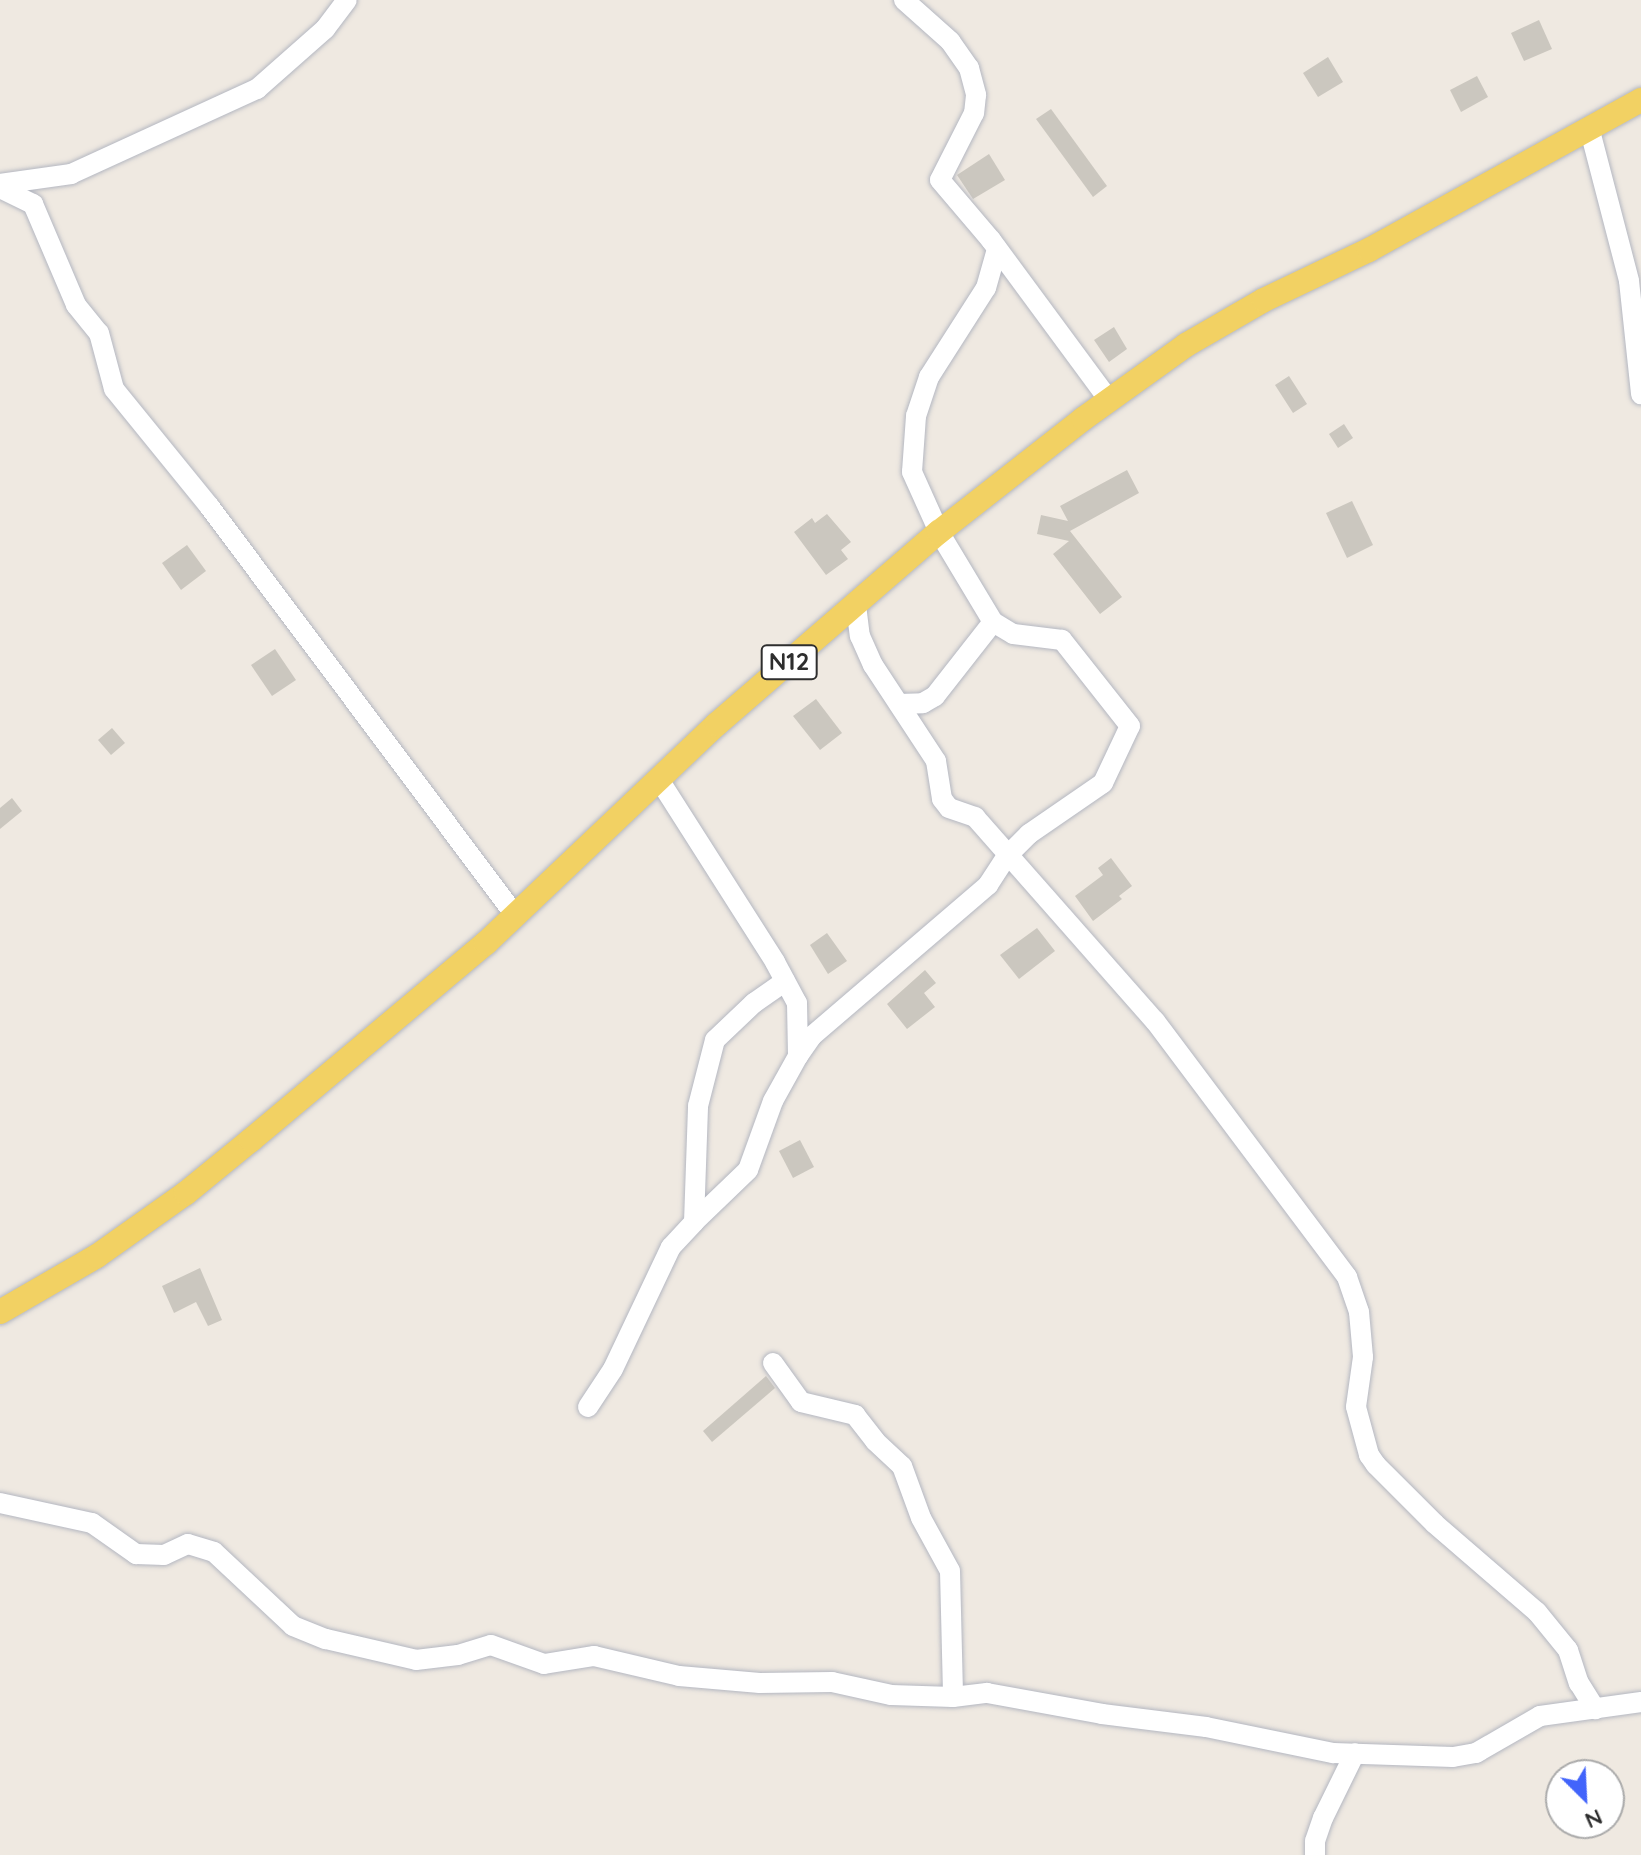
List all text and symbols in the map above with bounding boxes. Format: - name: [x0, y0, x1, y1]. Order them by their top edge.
- road number: N12: [759, 642, 819, 682]
- north arrow: [1545, 1759, 1625, 1839]
- text: N: [1581, 1803, 1607, 1835]

